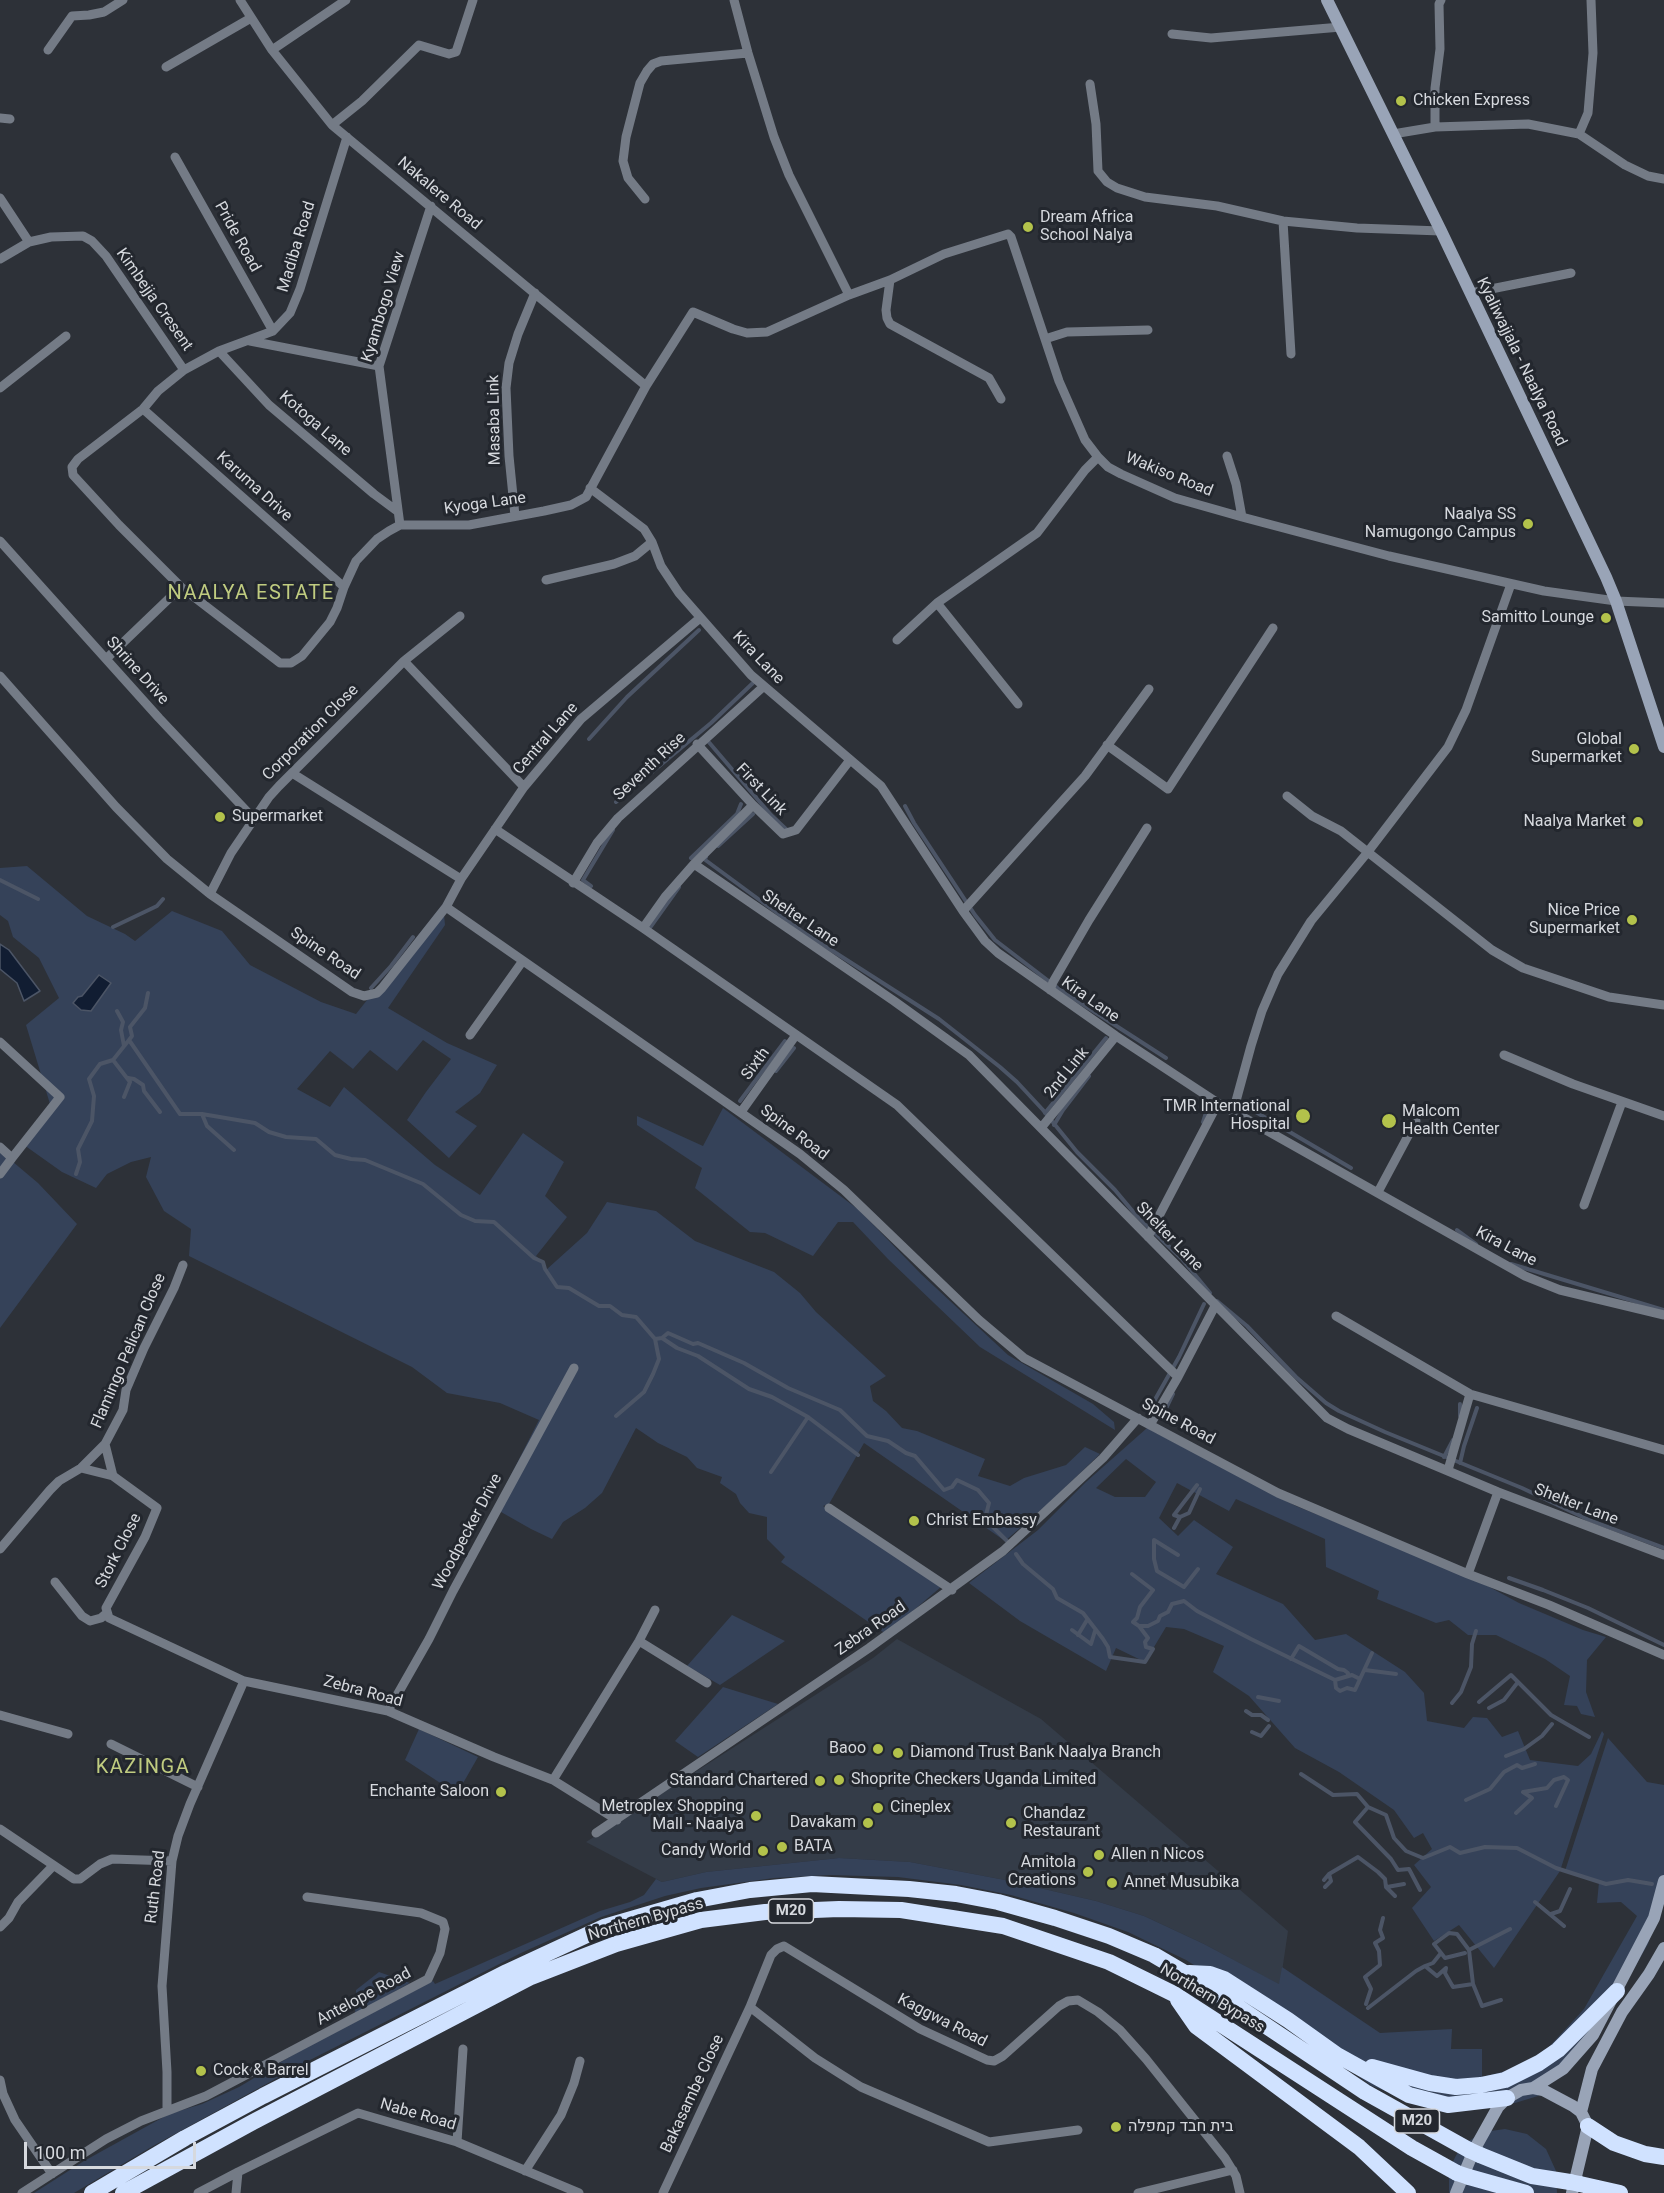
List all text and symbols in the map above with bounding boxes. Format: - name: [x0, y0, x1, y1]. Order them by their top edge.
- place label: Chicken Express: [1413, 91, 1530, 111]
- marker: Chicken Express: [1394, 94, 1408, 108]
- street label: Nakalere Road: [393, 153, 485, 235]
- street label: Pride Road: [210, 198, 264, 276]
- street label: Madiba Road: [274, 199, 320, 295]
- place label: Dream Africa School Nalya: [1040, 208, 1133, 246]
- marker: Dream Africa School Nalya: [1021, 220, 1035, 234]
- street label: Kimbejja Cresent: [112, 245, 196, 355]
- street label: Kyambogo View: [358, 249, 410, 365]
- street label: Kyaliwajjala - Naalya Road: [1472, 275, 1570, 449]
- street label: Masaba Link: [485, 374, 505, 466]
- street label: Kotoga Lane: [275, 387, 355, 461]
- street label: Karuma Drive: [212, 448, 296, 526]
- street label: Wakiso Road: [1122, 449, 1216, 501]
- street label: Kyoga Lane: [443, 489, 527, 519]
- place label: Naalya SS Namugongo Campus: [1365, 505, 1516, 543]
- marker: Naalya SS Namugongo Campus: [1521, 517, 1535, 531]
- district label: NAALYA ESTATE: [167, 582, 335, 606]
- place label: Samitto Lounge: [1482, 608, 1594, 628]
- marker: Samitto Lounge: [1599, 611, 1613, 625]
- street label: Kira Lane: [728, 627, 788, 689]
- street label: Shrine Drive: [101, 633, 173, 709]
- street label: Corporation Close: [259, 681, 363, 785]
- street label: Central Lane: [509, 699, 583, 779]
- street label: Seventh Rise: [610, 729, 690, 805]
- place label: Global Supermarket: [1531, 730, 1622, 768]
- marker: Global Supermarket: [1627, 742, 1641, 756]
- street label: First Link: [731, 760, 791, 820]
- place label: Supermarket: [232, 807, 323, 827]
- marker: Supermarket: [213, 810, 227, 824]
- place label: Naalya Market: [1523, 812, 1626, 832]
- marker: Naalya Market: [1631, 815, 1645, 829]
- street label: Shelter Lane: [758, 886, 842, 952]
- place label: Nice Price Supermarket: [1529, 901, 1620, 939]
- marker: Nice Price Supermarket: [1625, 913, 1639, 927]
- street label: Spine Road: [286, 924, 364, 984]
- street label: Kira Lane: [1057, 973, 1123, 1027]
- street label: Sixth: [738, 1044, 774, 1084]
- street label: 2nd Link: [1041, 1044, 1093, 1102]
- place label: TMR International Hospital: [1163, 1097, 1290, 1135]
- street label: Spine Road: [756, 1101, 832, 1165]
- place label: Malcom Health Center: [1402, 1102, 1499, 1140]
- marker: TMR International Hospital: [1294, 1107, 1312, 1125]
- marker: Malcom Health Center: [1380, 1112, 1398, 1130]
- street label: Shelter Lane: [1131, 1199, 1207, 1275]
- street label: Kira Lane: [1472, 1223, 1540, 1271]
- street label: Flamingo Pelican Close: [88, 1271, 170, 1431]
- street label: Spine Road: [1138, 1395, 1218, 1449]
- street label: Woodpecker Drive: [429, 1471, 507, 1593]
- street label: Shelter Lane: [1531, 1480, 1621, 1530]
- street label: Stork Close: [92, 1510, 146, 1592]
- place label: Christ Embassy: [926, 1511, 1037, 1531]
- marker: Christ Embassy: [907, 1514, 921, 1528]
- street label: Zebra Road: [832, 1598, 910, 1660]
- street label: Zebra Road: [321, 1672, 405, 1712]
- place label: Baoo: [829, 1739, 866, 1759]
- marker: Baoo: [871, 1742, 885, 1756]
- place label: Diamond Trust Bank Naalya Branch: [910, 1743, 1161, 1763]
- marker: Diamond Trust Bank Naalya Branch: [891, 1746, 905, 1760]
- district label: KAZINGA: [96, 1756, 190, 1780]
- place label: Shoprite Checkers Uganda Limited: [851, 1770, 1096, 1790]
- place label: Standard Chartered: [669, 1771, 808, 1791]
- marker: Shoprite Checkers Uganda Limited: [832, 1773, 846, 1787]
- marker: Standard Chartered: [813, 1774, 827, 1788]
- place label: Enchante Saloon: [369, 1782, 489, 1802]
- marker: Enchante Saloon: [494, 1785, 508, 1799]
- place label: Metroplex Shopping Mall - Naalya: [602, 1797, 744, 1835]
- place label: Cineplex: [890, 1798, 951, 1818]
- marker: Cineplex: [871, 1801, 885, 1815]
- place label: Chandaz Restaurant: [1023, 1804, 1100, 1842]
- marker: Metroplex Shopping Mall - Naalya: [749, 1809, 763, 1823]
- place label: Davakam: [790, 1813, 856, 1833]
- marker: Davakam: [861, 1816, 875, 1830]
- marker: Chandaz Restaurant: [1004, 1816, 1018, 1830]
- place label: BATA: [794, 1837, 833, 1857]
- marker: BATA: [775, 1840, 789, 1854]
- place label: Candy World: [661, 1841, 751, 1861]
- marker: Candy World: [756, 1844, 770, 1858]
- place label: Allen n Nicos: [1111, 1845, 1204, 1865]
- marker: Allen n Nicos: [1092, 1848, 1106, 1862]
- street label: Ruth Road: [142, 1849, 170, 1925]
- place label: Amitola Creations: [1008, 1853, 1076, 1891]
- marker: Amitola Creations: [1081, 1865, 1095, 1879]
- place label: Annet Musubika: [1124, 1873, 1239, 1893]
- marker: Annet Musubika: [1105, 1876, 1119, 1890]
- street label: Northern Bypass: [586, 1894, 706, 1946]
- road number: M20: [768, 1899, 814, 1923]
- street label: Northern Bypass: [1156, 1960, 1268, 2038]
- street label: Antelope Road: [314, 1964, 414, 2030]
- street label: Kaggwa Road: [894, 1990, 990, 2052]
- street label: Bakasambe Close: [657, 2032, 729, 2156]
- place label: Cock & Barrel: [213, 2061, 309, 2081]
- marker: Cock & Barrel: [194, 2064, 208, 2078]
- street label: Nabe Road: [378, 2095, 458, 2135]
- road number: M20: [1394, 2109, 1440, 2133]
- place label: בית חבד קמפלה: [1128, 2117, 1233, 2137]
- marker: בית חבד קמפלה: [1109, 2120, 1123, 2134]
- scale bar: [27, 2130, 200, 2168]
- text: 100 m: [35, 2142, 86, 2163]

